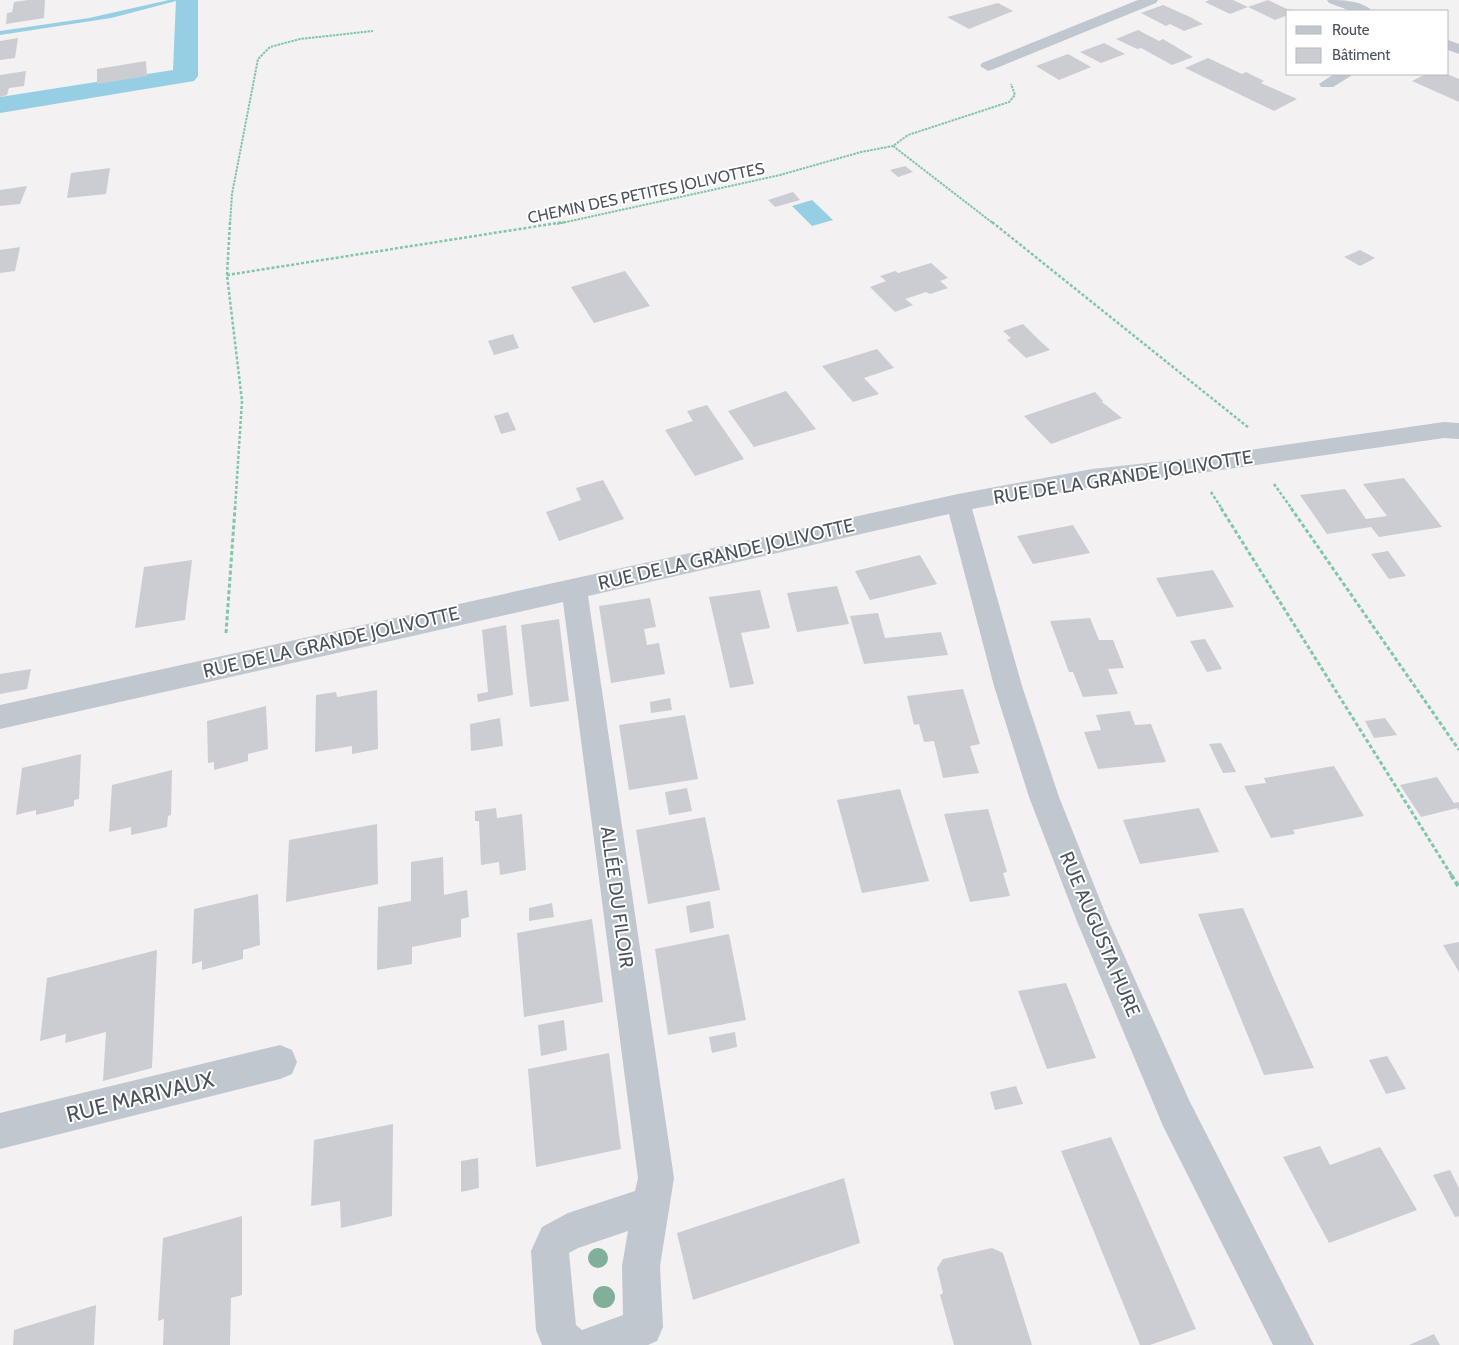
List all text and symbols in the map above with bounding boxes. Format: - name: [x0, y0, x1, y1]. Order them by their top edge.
- legend: [1286, 10, 1449, 75]
- text: Route: [1332, 21, 1370, 39]
- text: Bâtiment: [1332, 46, 1390, 64]
- street label: CHEMIN DES PETITES JOLIVOTTES: [526, 159, 766, 227]
- street label: RUE DE LA GRANDE JOLIVOTTE: [992, 445, 1254, 509]
- street label: RUE DE LA GRANDE JOLIVOTTE: [596, 513, 856, 595]
- street label: RUE DE LA GRANDE JOLIVOTTE: [201, 601, 461, 683]
- street label: ALLÉE DU FILOIR: [596, 825, 639, 970]
- street label: RUE AUGUSTA HURE: [1055, 848, 1145, 1020]
- street label: RUE MARIVAUX: [63, 1066, 217, 1128]

